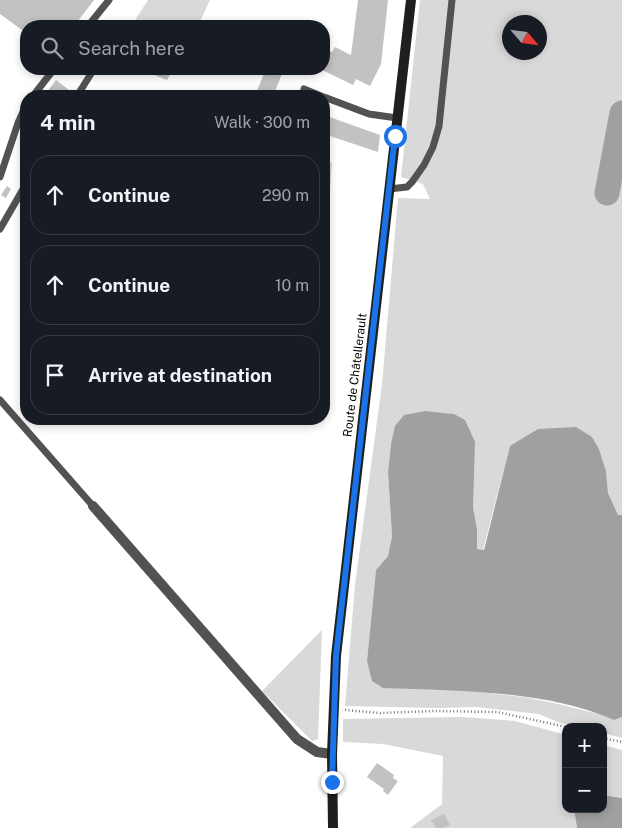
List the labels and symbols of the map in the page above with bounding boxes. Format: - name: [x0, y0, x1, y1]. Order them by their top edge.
- north arrow: [502, 15, 547, 60]
- route start: [384, 125, 407, 148]
- street label: Route de Châtellerault: [340, 312, 370, 438]
- route end: [321, 771, 344, 794]

